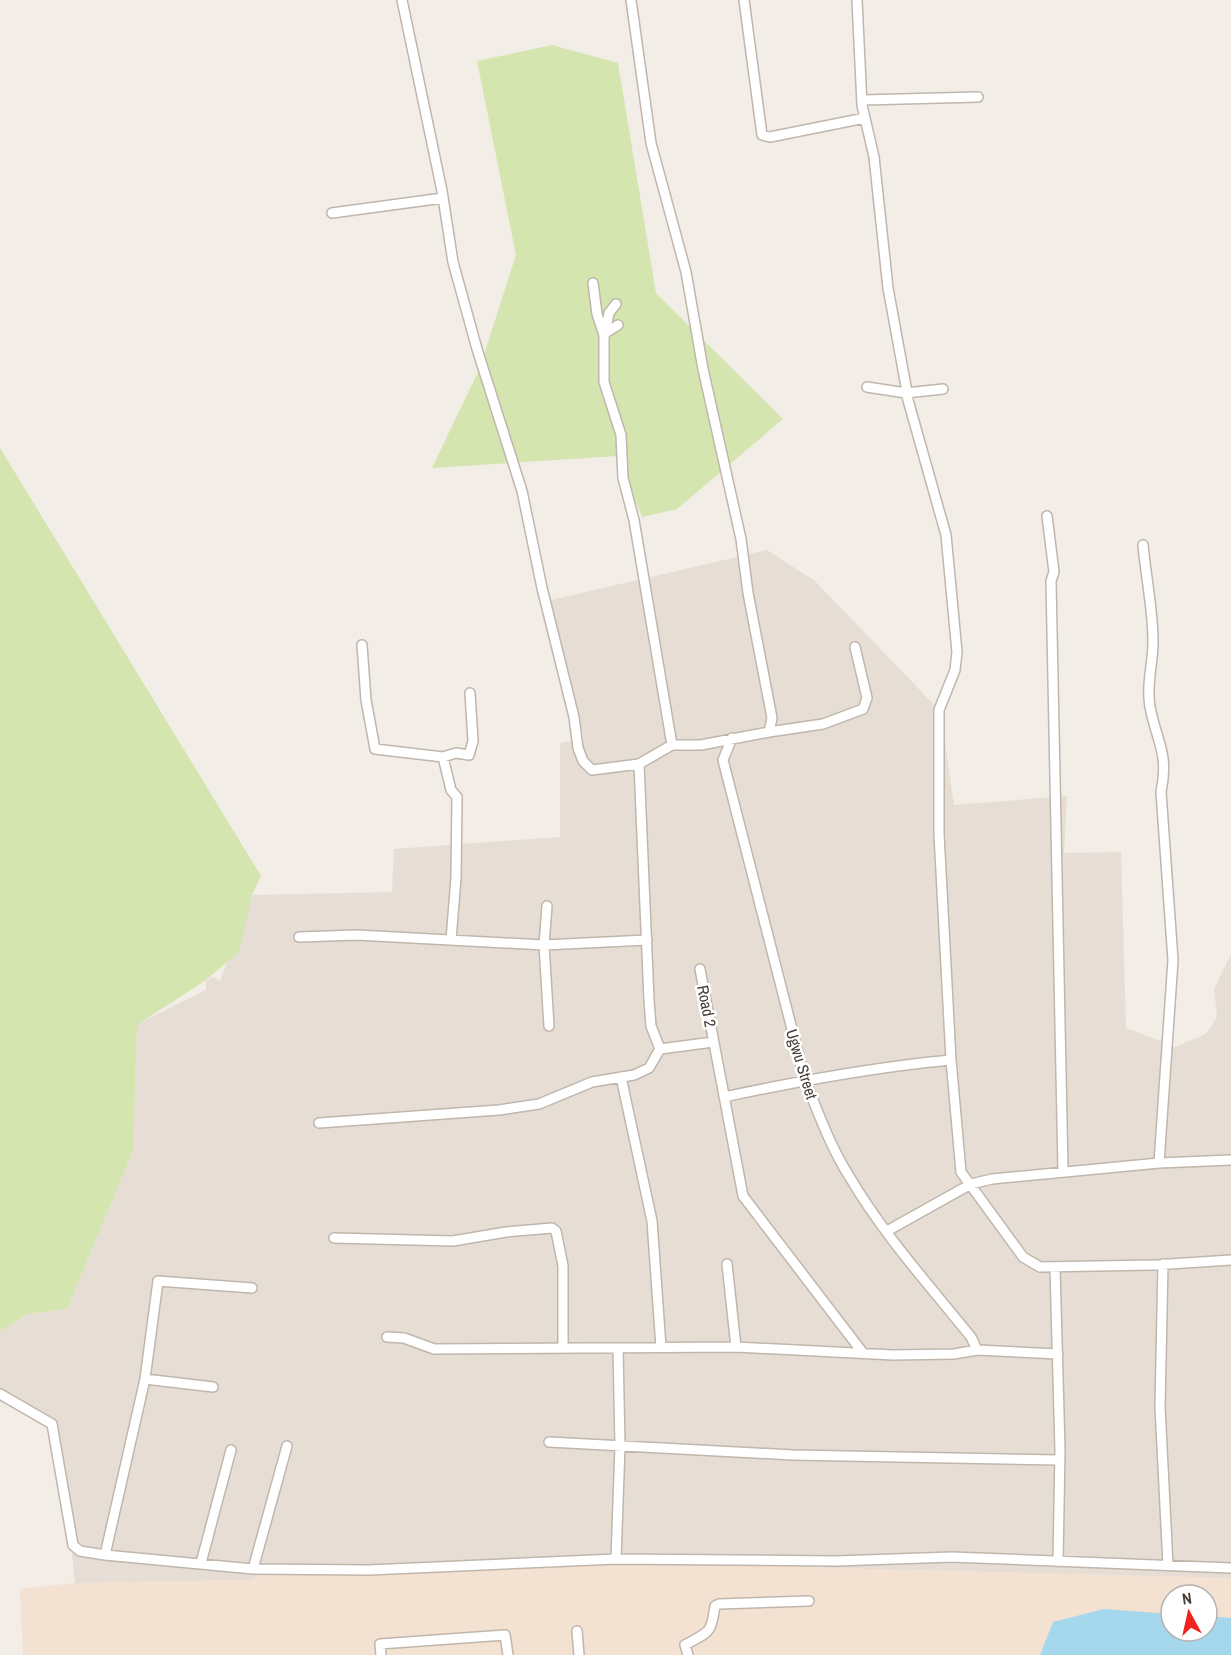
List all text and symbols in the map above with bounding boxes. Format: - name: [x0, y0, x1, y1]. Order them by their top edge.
- street label: Road 2: [692, 983, 722, 1029]
- street label: Ugwu Street: [781, 1026, 823, 1102]
- north arrow: [1159, 1583, 1219, 1643]
- text: N: [1181, 1587, 1193, 1610]

